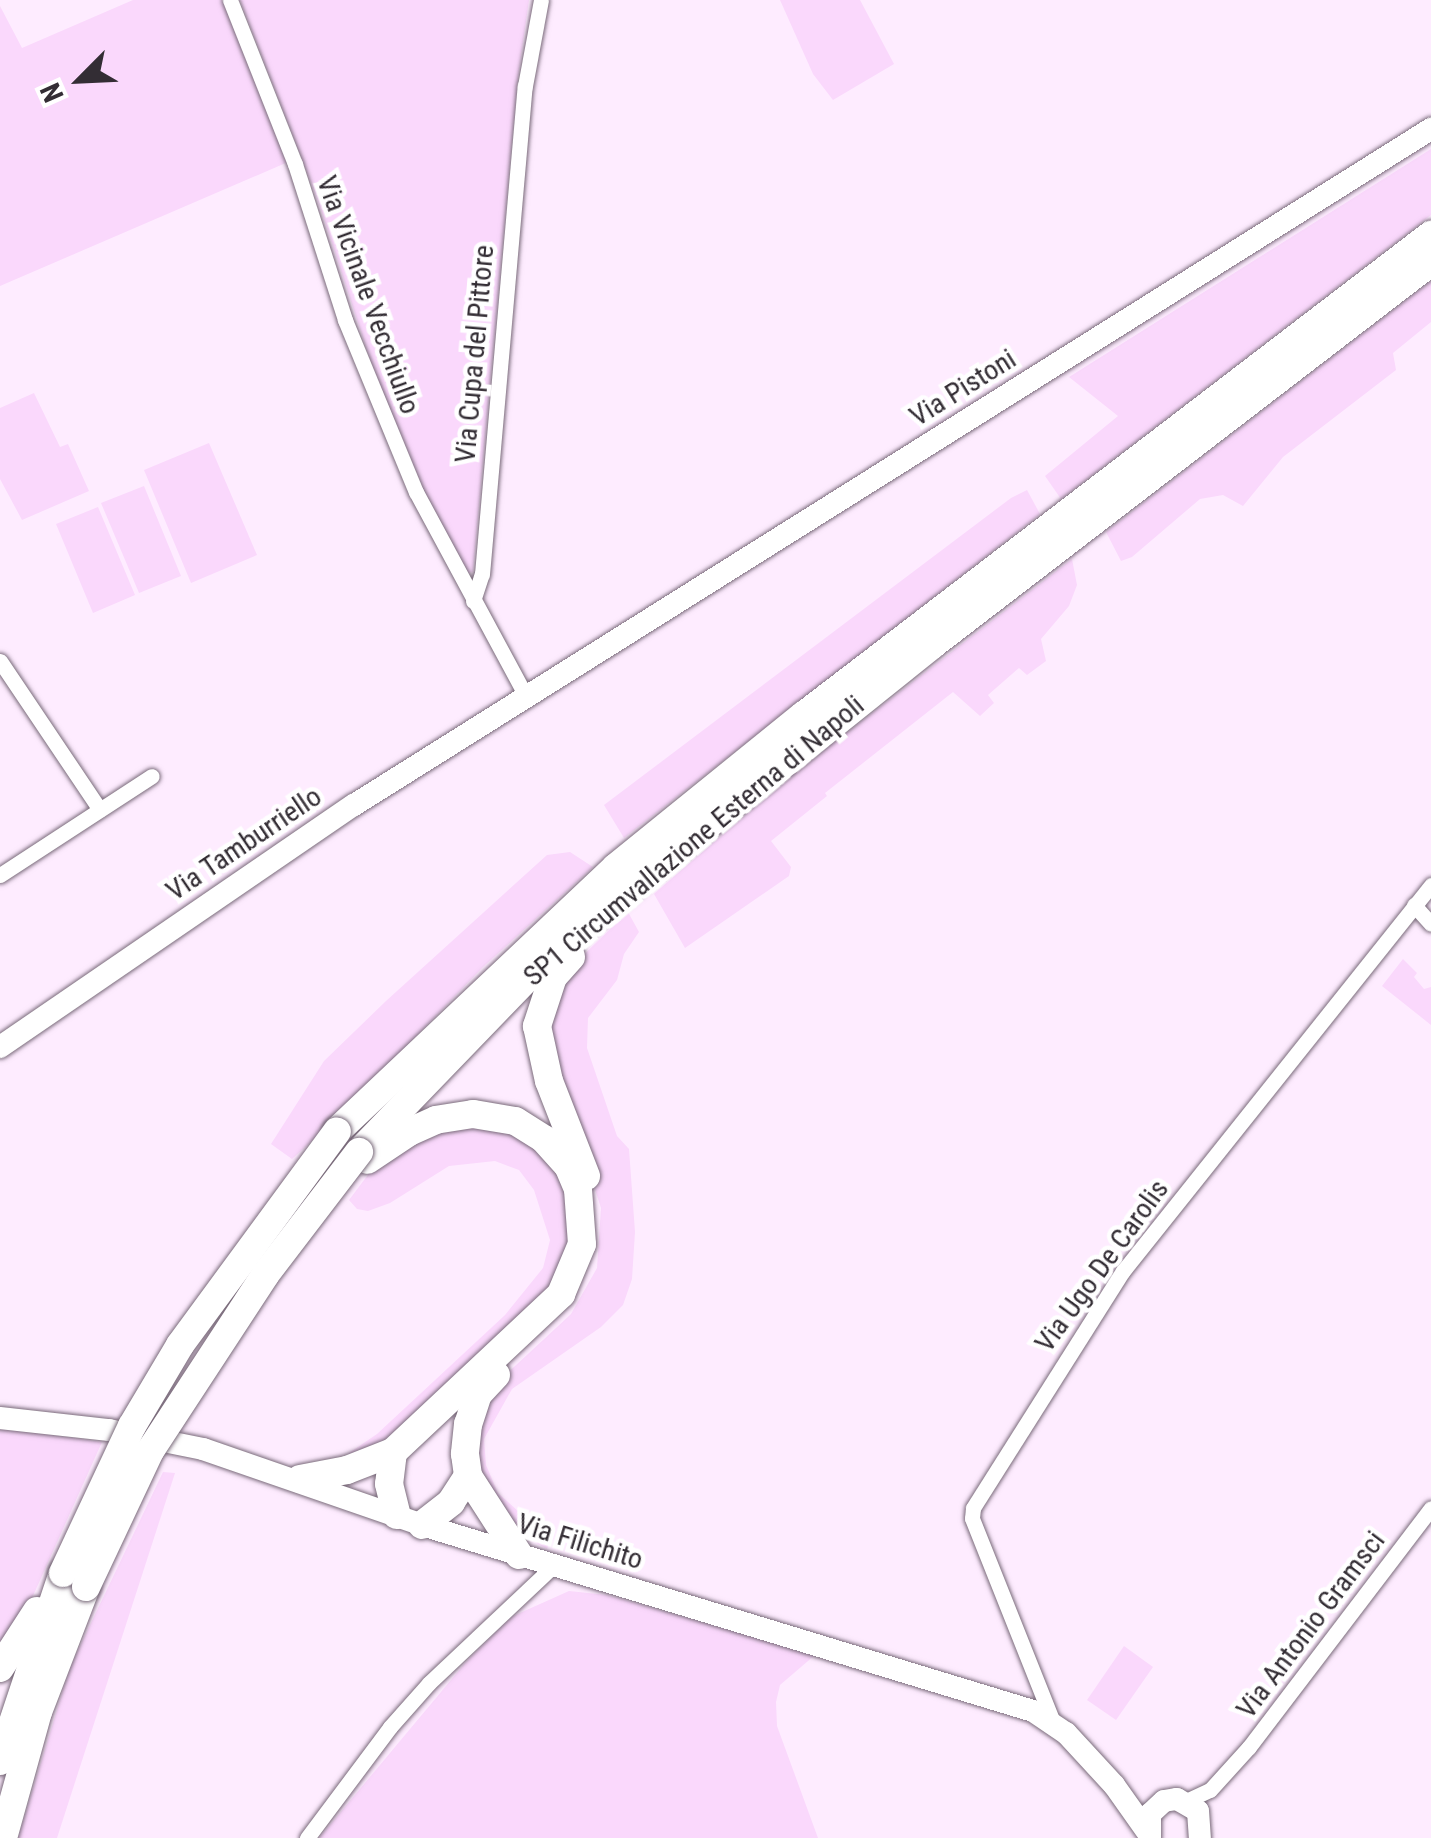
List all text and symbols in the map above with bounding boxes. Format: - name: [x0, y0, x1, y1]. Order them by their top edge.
- north arrow: [30, 30, 130, 130]
- text: N: [34, 78, 71, 107]
- street label: Via Vicinale Vecchiullo: [309, 171, 427, 419]
- street label: Via Cupa del Pittore: [449, 244, 501, 464]
- street label: Via Pistoni: [904, 342, 1022, 434]
- street label: SP1 Circumvallazione Esterna di Napoli: [517, 689, 871, 993]
- street label: Via Tamburriello: [160, 780, 328, 908]
- street label: Via Ugo De Carolis: [1028, 1173, 1176, 1359]
- street label: Via Filichito: [513, 1507, 647, 1577]
- street label: Via Antonio Gramsci: [1230, 1525, 1392, 1725]

